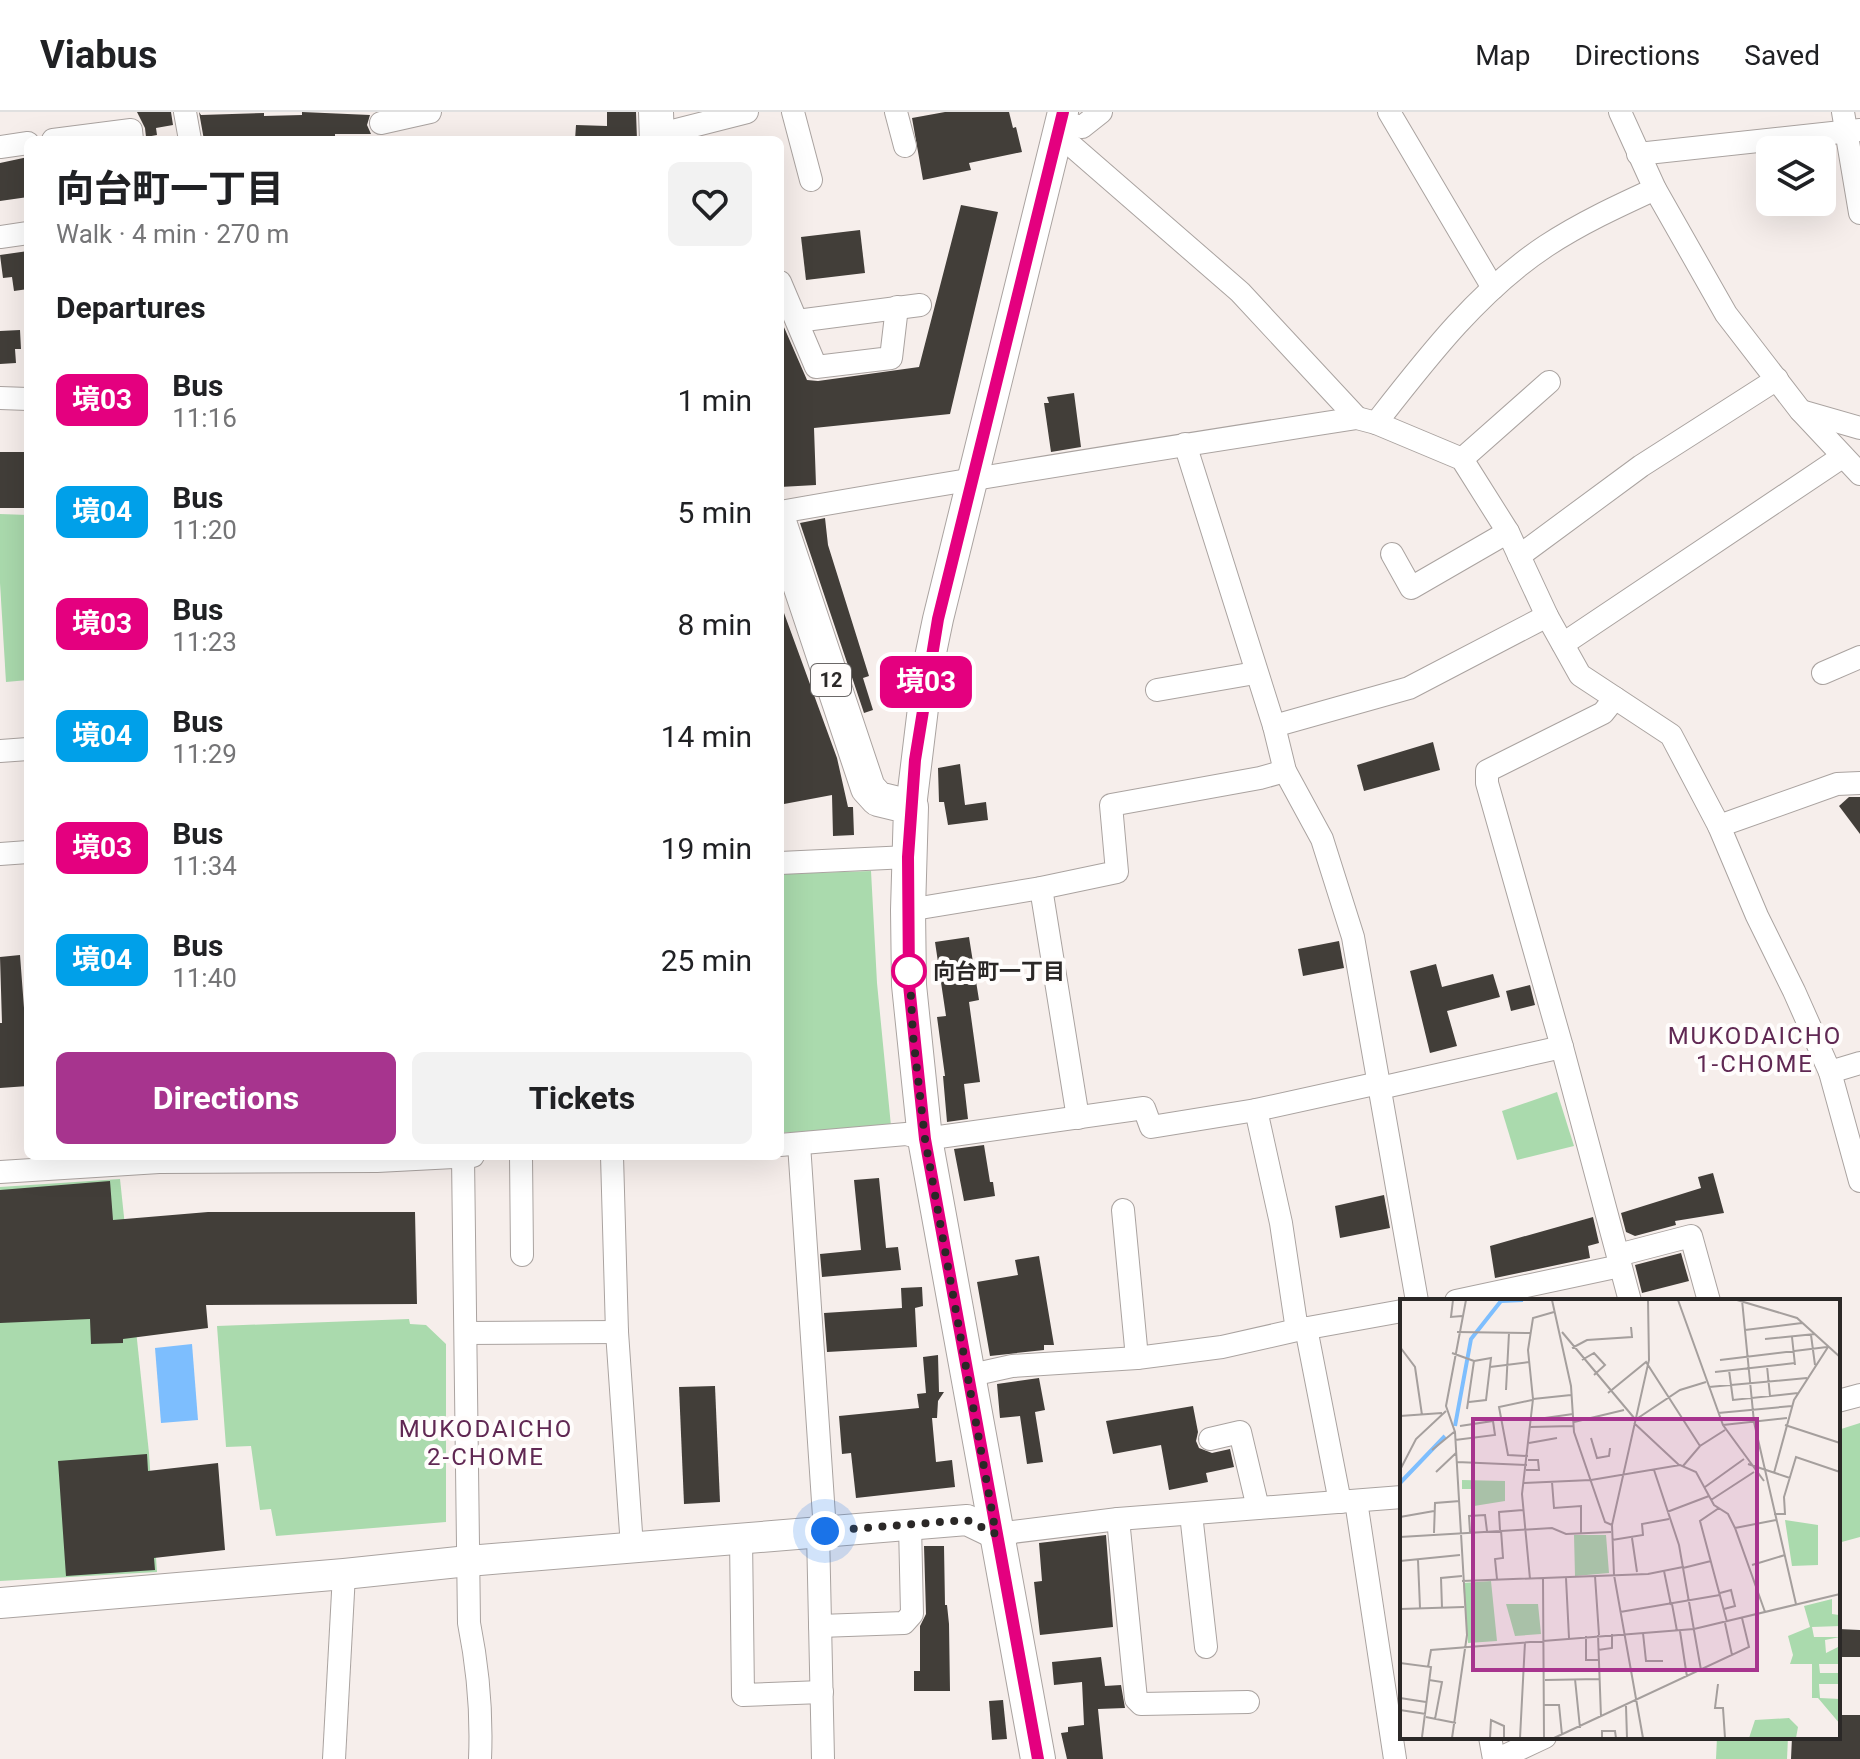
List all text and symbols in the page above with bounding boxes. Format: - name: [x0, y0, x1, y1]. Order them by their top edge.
- text: Viabus: [40, 33, 157, 77]
- text: Map: [1475, 39, 1531, 72]
- text: Directions: [1575, 39, 1700, 72]
- text: Saved: [1744, 39, 1820, 72]
- map controls: [1756, 136, 1836, 216]
- button: layers: [1756, 136, 1836, 216]
- button: heart: [668, 162, 752, 246]
- text: 向台町一丁目: [56, 167, 284, 211]
- text: Walk · 4 min · 270 m: [56, 219, 289, 249]
- text: Departures: [56, 290, 206, 325]
- text: Bus: [172, 368, 224, 403]
- text: 境03: [72, 383, 132, 416]
- text: 1 min: [678, 383, 752, 418]
- text: 11:16: [172, 403, 237, 433]
- text: Bus: [172, 480, 224, 515]
- text: 境04: [72, 495, 132, 528]
- text: 5 min: [678, 495, 752, 530]
- text: 11:20: [172, 515, 237, 545]
- text: Bus: [172, 592, 224, 627]
- text: 境03: [72, 607, 132, 640]
- text: 8 min: [678, 607, 752, 642]
- text: 11:23: [172, 627, 237, 657]
- line badge: 境03: [880, 656, 972, 708]
- road number: 12: [811, 664, 851, 696]
- text: 境03: [896, 665, 956, 698]
- text: Bus: [172, 704, 224, 739]
- text: 境04: [72, 719, 132, 752]
- text: 14 min: [661, 719, 752, 754]
- text: 11:29: [172, 739, 237, 769]
- text: Bus: [172, 816, 224, 851]
- text: 境03: [72, 831, 132, 864]
- text: 19 min: [661, 831, 752, 866]
- text: 11:34: [172, 851, 237, 881]
- text: Bus: [172, 928, 224, 963]
- text: 境04: [72, 943, 132, 976]
- text: 25 min: [661, 943, 752, 978]
- marker: 向台町一丁目: [892, 954, 926, 988]
- place label: 向台町一丁目: [933, 959, 1065, 984]
- text: 11:40: [172, 963, 237, 993]
- district label: MUKODAICHO 1-CHOME: [1668, 1022, 1842, 1078]
- button: Directions: [56, 1052, 396, 1144]
- button: Tickets: [412, 1052, 752, 1144]
- inset map: [1400, 1299, 1840, 1739]
- district label: MUKODAICHO 2-CHOME: [399, 1415, 573, 1471]
- your location: [805, 1511, 845, 1551]

